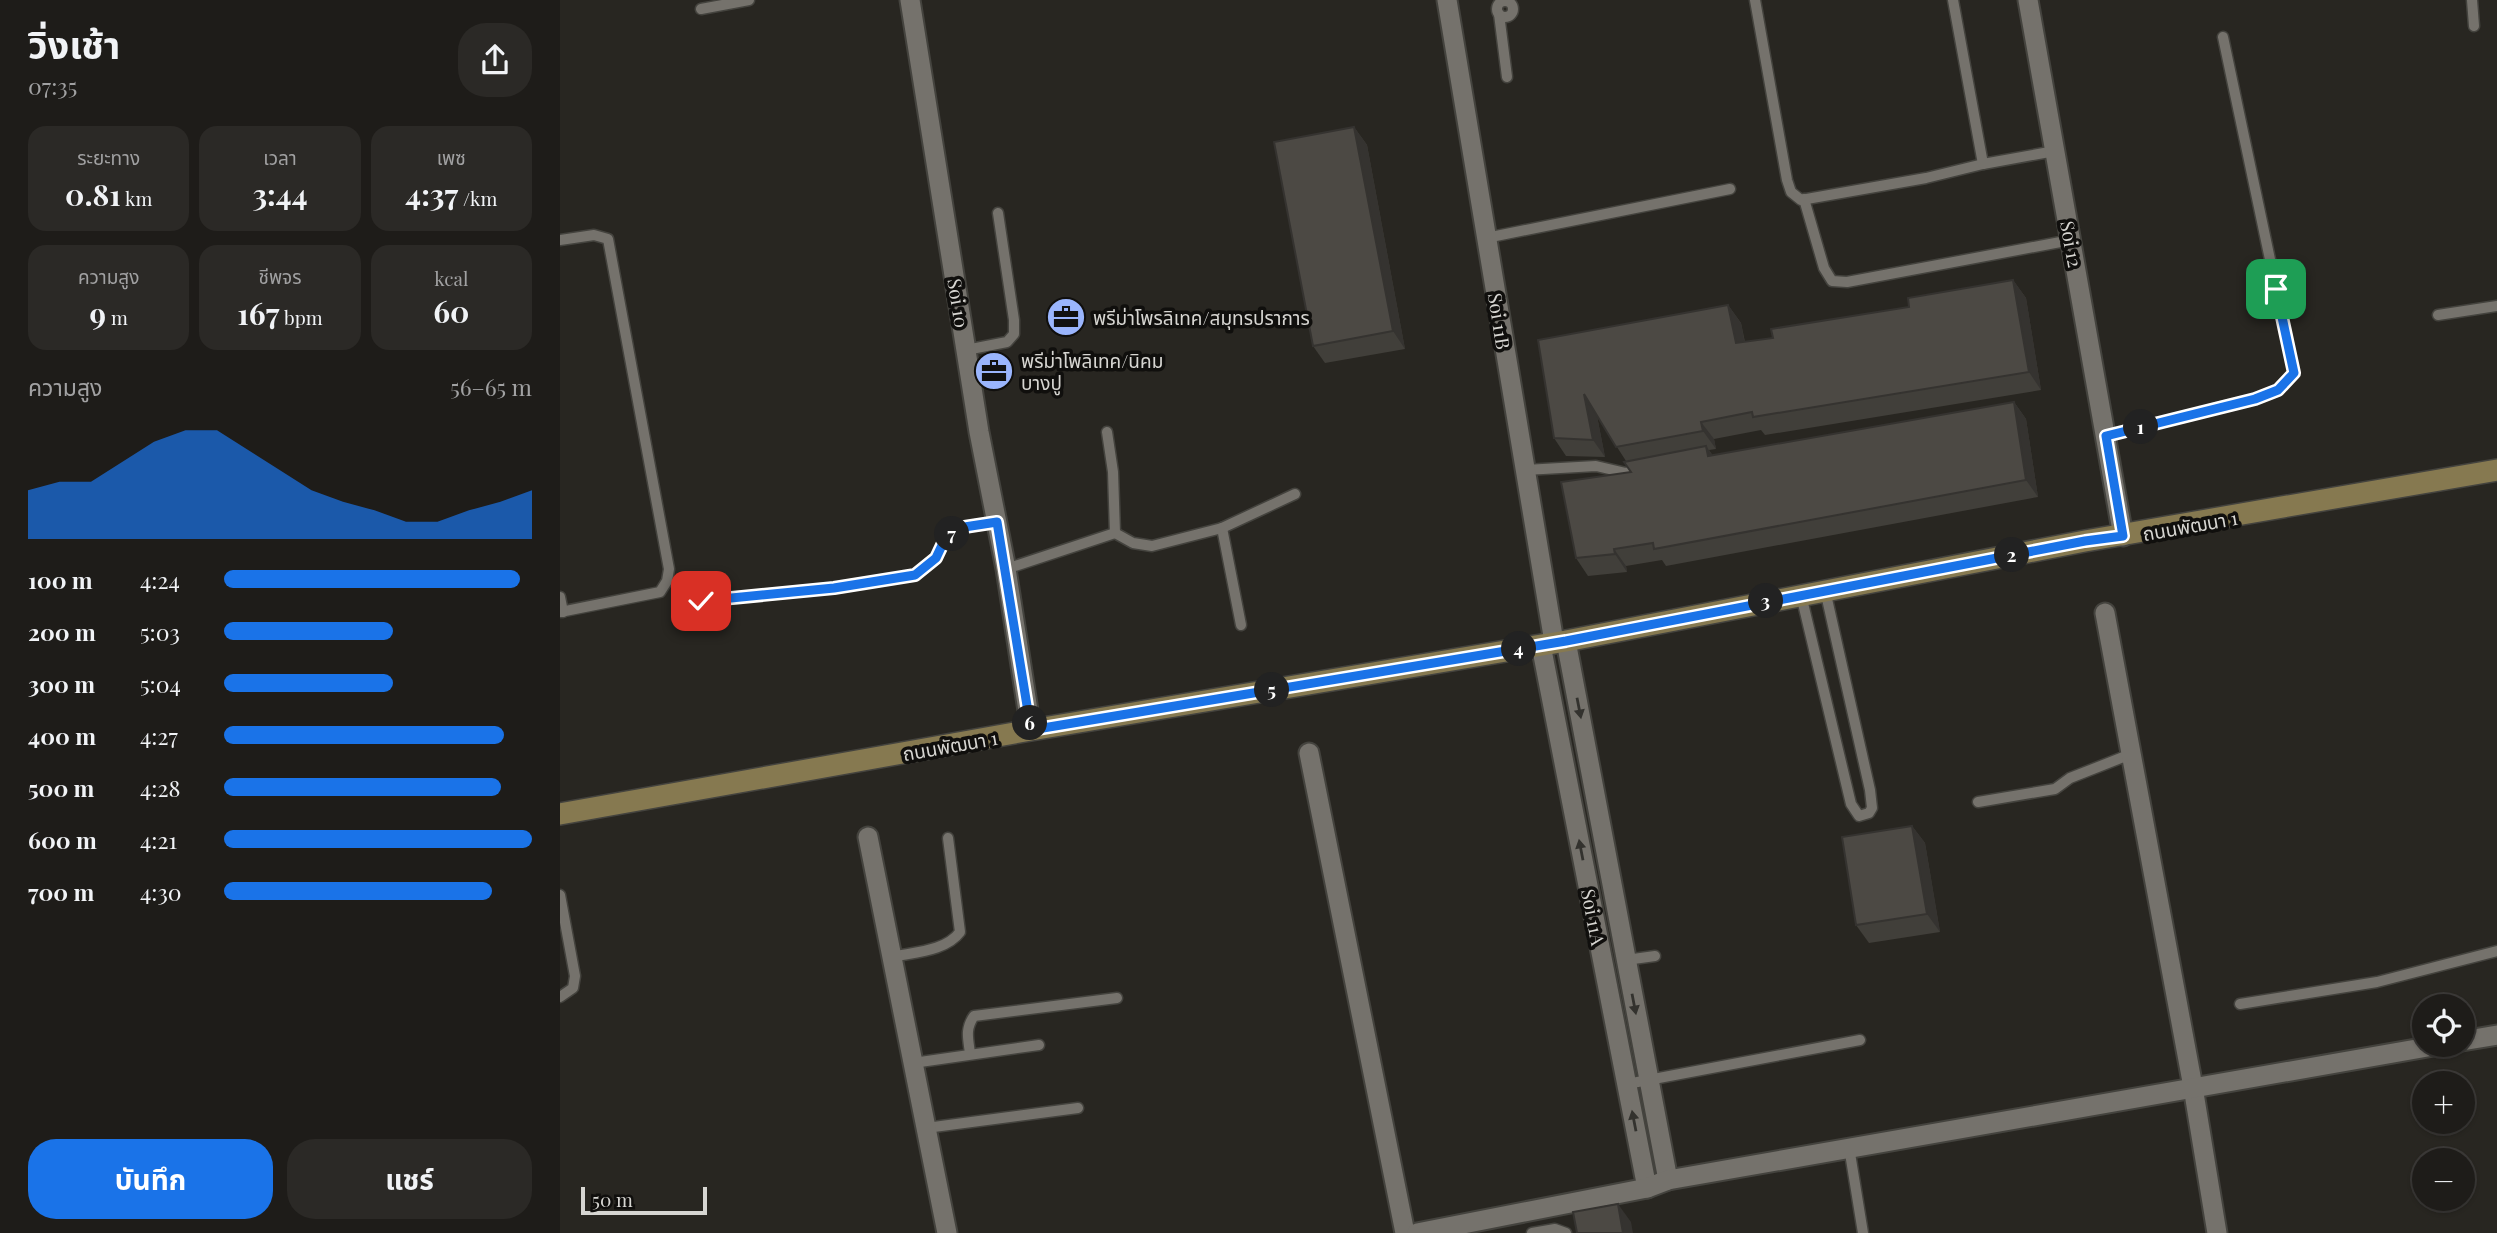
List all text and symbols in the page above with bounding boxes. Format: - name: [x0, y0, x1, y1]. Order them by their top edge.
- text: วิ่งเช้า: [28, 18, 120, 69]
- button: share: [458, 23, 532, 97]
- text: 07:35: [28, 70, 77, 101]
- text: ระยะทาง: [77, 144, 140, 170]
- text: เวลา: [263, 144, 297, 170]
- text: เพซ: [437, 144, 466, 170]
- text: 0.81: [65, 174, 121, 214]
- text: 3:44: [252, 174, 308, 214]
- text: 4:37: [405, 174, 458, 214]
- text: km: [121, 185, 152, 211]
- text: /km: [458, 185, 497, 211]
- street label: Soi 12: [2055, 219, 2089, 269]
- pin: [2246, 259, 2306, 319]
- text: ความสูง: [78, 263, 139, 289]
- text: ชีพจร: [258, 263, 302, 289]
- text: kcal: [434, 265, 468, 291]
- icon: arrive: [2257, 270, 2295, 308]
- street label: Soi 10: [942, 277, 976, 329]
- text: 60: [433, 291, 469, 331]
- street label: Soi 11B: [1483, 291, 1517, 351]
- text: 9: [90, 293, 106, 333]
- text: 167: [237, 293, 279, 333]
- office icon: พรีม่าโพรลิเทค/สมุทรปราการ: [1045, 296, 1087, 338]
- text: m: [106, 304, 128, 330]
- text: bpm: [279, 304, 323, 330]
- place label: พรีม่าโพรลิเทค/สมุทรปราการ: [1093, 304, 1310, 330]
- place label: พรีม่าโพลิเทค/นิคม บางปู: [1021, 347, 1163, 396]
- office icon: พรีม่าโพลิเทค/นิคม บางปู: [973, 350, 1015, 392]
- text: ความสูง: [28, 371, 102, 402]
- text: 56–65 m: [450, 371, 532, 402]
- pin: 1: [2124, 410, 2158, 444]
- text: 1: [2137, 413, 2144, 439]
- street label: ถนนพัฒนา 1: [2140, 504, 2240, 546]
- pin: 7: [934, 516, 970, 552]
- text: 7: [947, 520, 956, 546]
- pin: 2: [1994, 538, 2030, 572]
- text: 2: [2007, 541, 2016, 567]
- text: 100 m: [28, 564, 93, 595]
- text: 4:24: [140, 564, 180, 595]
- pin: [671, 571, 731, 631]
- icon: check: [682, 582, 720, 620]
- pin: 3: [1748, 584, 1784, 618]
- text: 3: [1761, 587, 1770, 613]
- text: 200 m: [28, 616, 96, 647]
- text: 5:03: [140, 616, 180, 647]
- pin: 4: [1502, 632, 1536, 666]
- text: 4: [1513, 635, 1524, 661]
- text: 300 m: [28, 668, 95, 699]
- text: 5:04: [140, 668, 181, 699]
- pin: 5: [1254, 672, 1290, 708]
- text: 5: [1267, 676, 1276, 702]
- one-way arrow: [1573, 697, 1584, 719]
- pin: 6: [1012, 706, 1048, 740]
- text: 6: [1024, 709, 1035, 735]
- text: 400 m: [28, 720, 96, 751]
- text: 4:27: [140, 720, 178, 751]
- street label: ถนนพัฒนา 1: [900, 724, 1000, 766]
- text: 500 m: [28, 772, 94, 803]
- text: 4:28: [140, 772, 180, 803]
- text: 600 m: [28, 824, 97, 855]
- text: 4:21: [140, 824, 177, 855]
- one-way arrow: [1575, 839, 1586, 861]
- text: 700 m: [28, 876, 94, 907]
- text: 4:30: [140, 876, 182, 907]
- street label: Soi 11A: [1576, 887, 1612, 948]
- one-way arrow: [1629, 993, 1640, 1015]
- map controls: [2412, 994, 2475, 1211]
- button: locate: [2412, 994, 2475, 1057]
- button: +: [2412, 1071, 2475, 1134]
- one-way arrow: [1628, 1110, 1639, 1132]
- button: บันทึก: [28, 1139, 273, 1219]
- button: แชร์: [287, 1139, 532, 1219]
- button: −: [2412, 1148, 2475, 1211]
- scale bar: [581, 1184, 707, 1216]
- text: 50 m: [592, 1186, 633, 1212]

